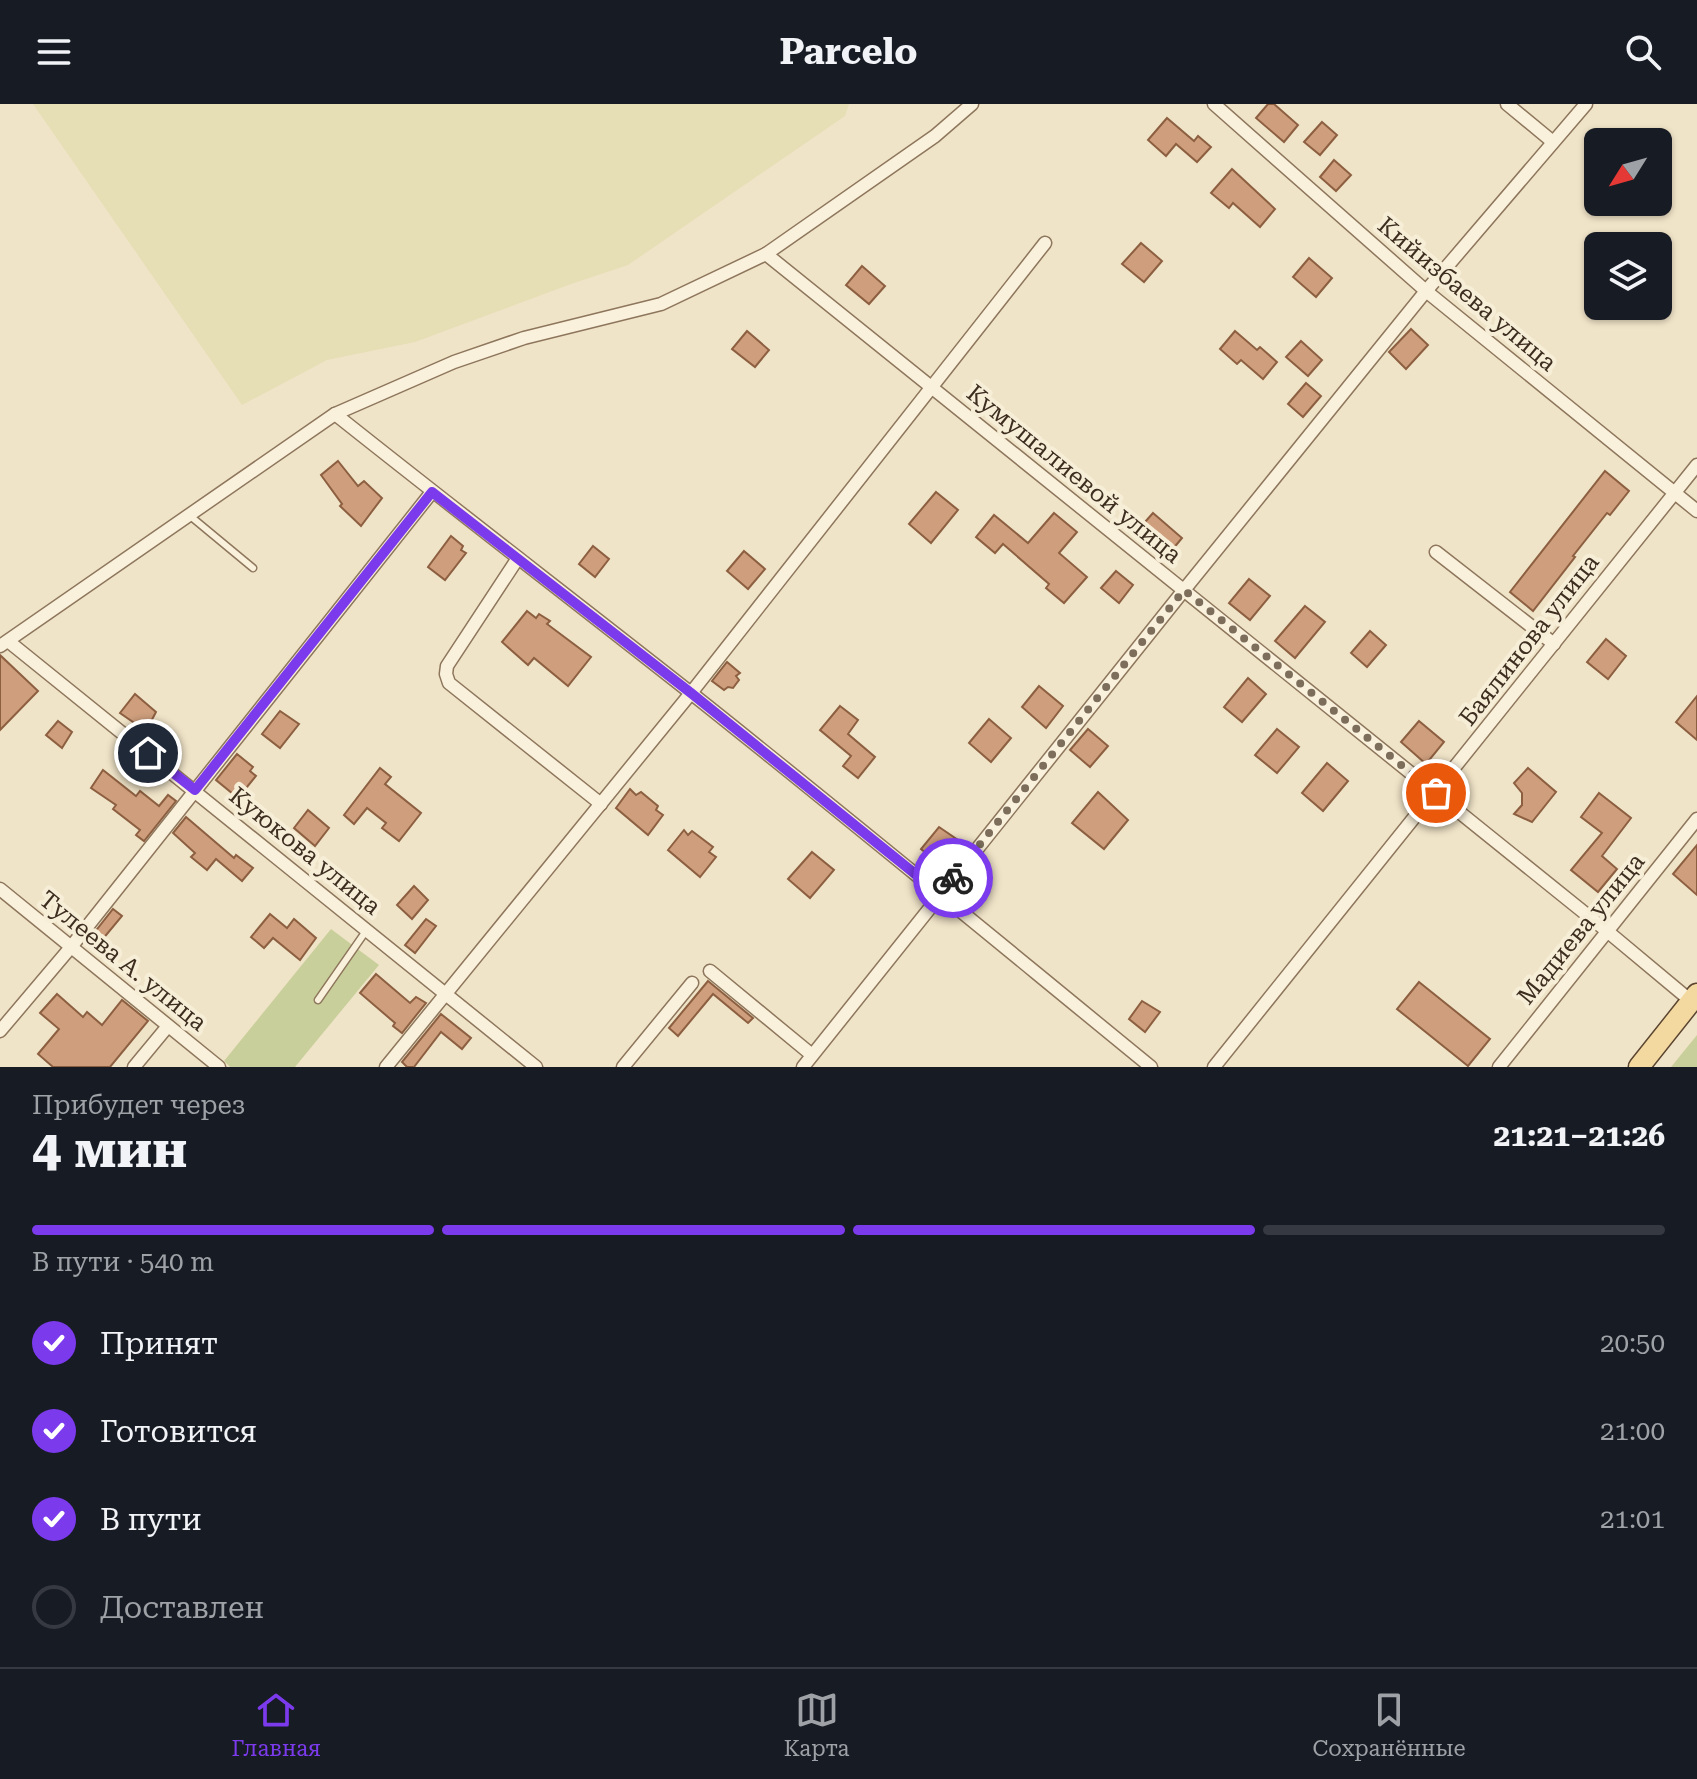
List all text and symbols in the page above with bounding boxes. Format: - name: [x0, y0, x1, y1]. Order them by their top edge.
- icon: menu: [32, 30, 76, 74]
- icon: search: [1621, 30, 1665, 74]
- text: Parcelo: [779, 31, 918, 73]
- north arrow: [1584, 128, 1672, 216]
- map controls: [1584, 128, 1672, 320]
- street label: Кийизбаева улица: [1372, 211, 1562, 377]
- button: layers: [1584, 232, 1672, 320]
- street label: Кумушалиевой улица: [961, 379, 1187, 569]
- street label: Баялинова улица: [1453, 549, 1605, 731]
- pin: [114, 719, 182, 787]
- icon: home: [126, 731, 170, 775]
- pin: [1402, 759, 1470, 827]
- icon: bag: [1414, 771, 1458, 815]
- street label: Куюкова улица: [224, 781, 386, 921]
- courier: [913, 838, 993, 918]
- street label: Мадиева улица: [1512, 848, 1650, 1010]
- icon: bike: [931, 856, 975, 900]
- street label: Тулеева А. улица: [34, 885, 212, 1037]
- text: Прибудет через: [32, 1090, 246, 1120]
- text: 21:21–21:26: [1493, 1118, 1665, 1153]
- text: 4 мин: [32, 1119, 187, 1180]
- text: В пути · 540 m: [32, 1247, 214, 1277]
- icon: check: [32, 1321, 76, 1365]
- text: Принят: [100, 1326, 218, 1361]
- text: 20:50: [1600, 1328, 1665, 1358]
- icon: check: [32, 1409, 76, 1453]
- text: Готовится: [100, 1414, 257, 1449]
- text: 21:00: [1600, 1416, 1665, 1446]
- icon: check: [32, 1497, 76, 1541]
- text: В пути: [100, 1502, 202, 1537]
- text: 21:01: [1600, 1504, 1665, 1534]
- text: Доставлен: [100, 1590, 264, 1625]
- tab: Главная: [231, 1688, 321, 1761]
- tab: Карта: [784, 1688, 850, 1761]
- tab: Сохранённые: [1312, 1688, 1466, 1761]

